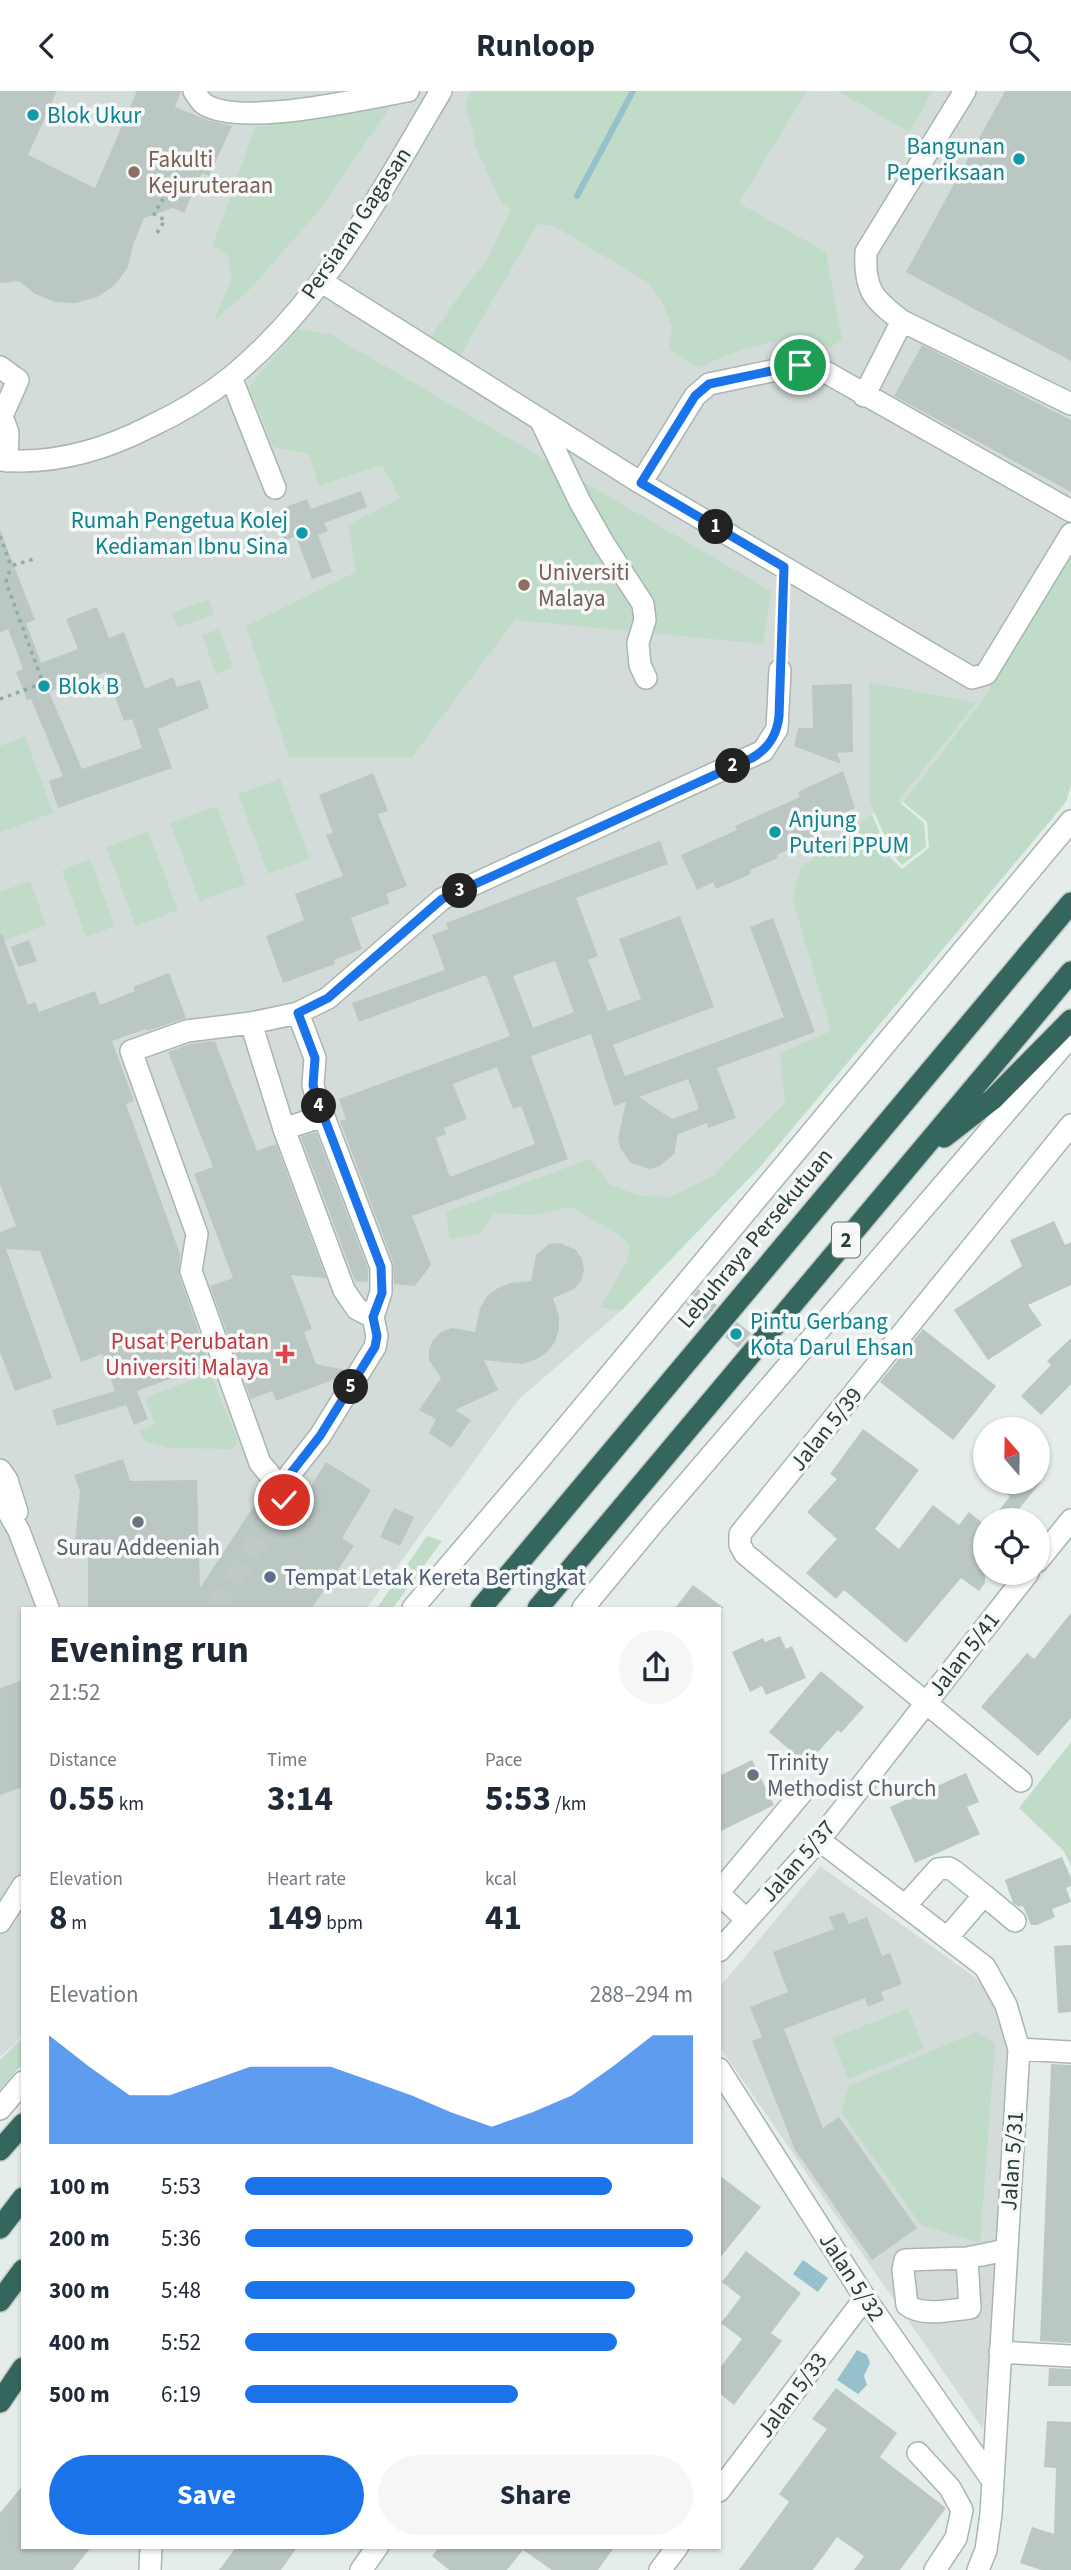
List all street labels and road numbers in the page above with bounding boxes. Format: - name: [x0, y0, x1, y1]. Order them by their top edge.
- street label: Persiaran Gagasan: [293, 140, 419, 306]
- street label: Lebuhraya Persekutuan: [670, 1141, 840, 1335]
- road number: 2: [832, 1223, 860, 1257]
- street label: Jalan 5/39: [782, 1380, 870, 1478]
- street label: Jalan 5/41: [920, 1605, 1008, 1703]
- street label: Jalan 5/37: [753, 1813, 843, 1909]
- street label: Jalan 5/31: [992, 2110, 1032, 2212]
- street label: Jalan 5/32: [811, 2226, 893, 2328]
- street label: Jalan 5/33: [749, 2345, 835, 2445]

